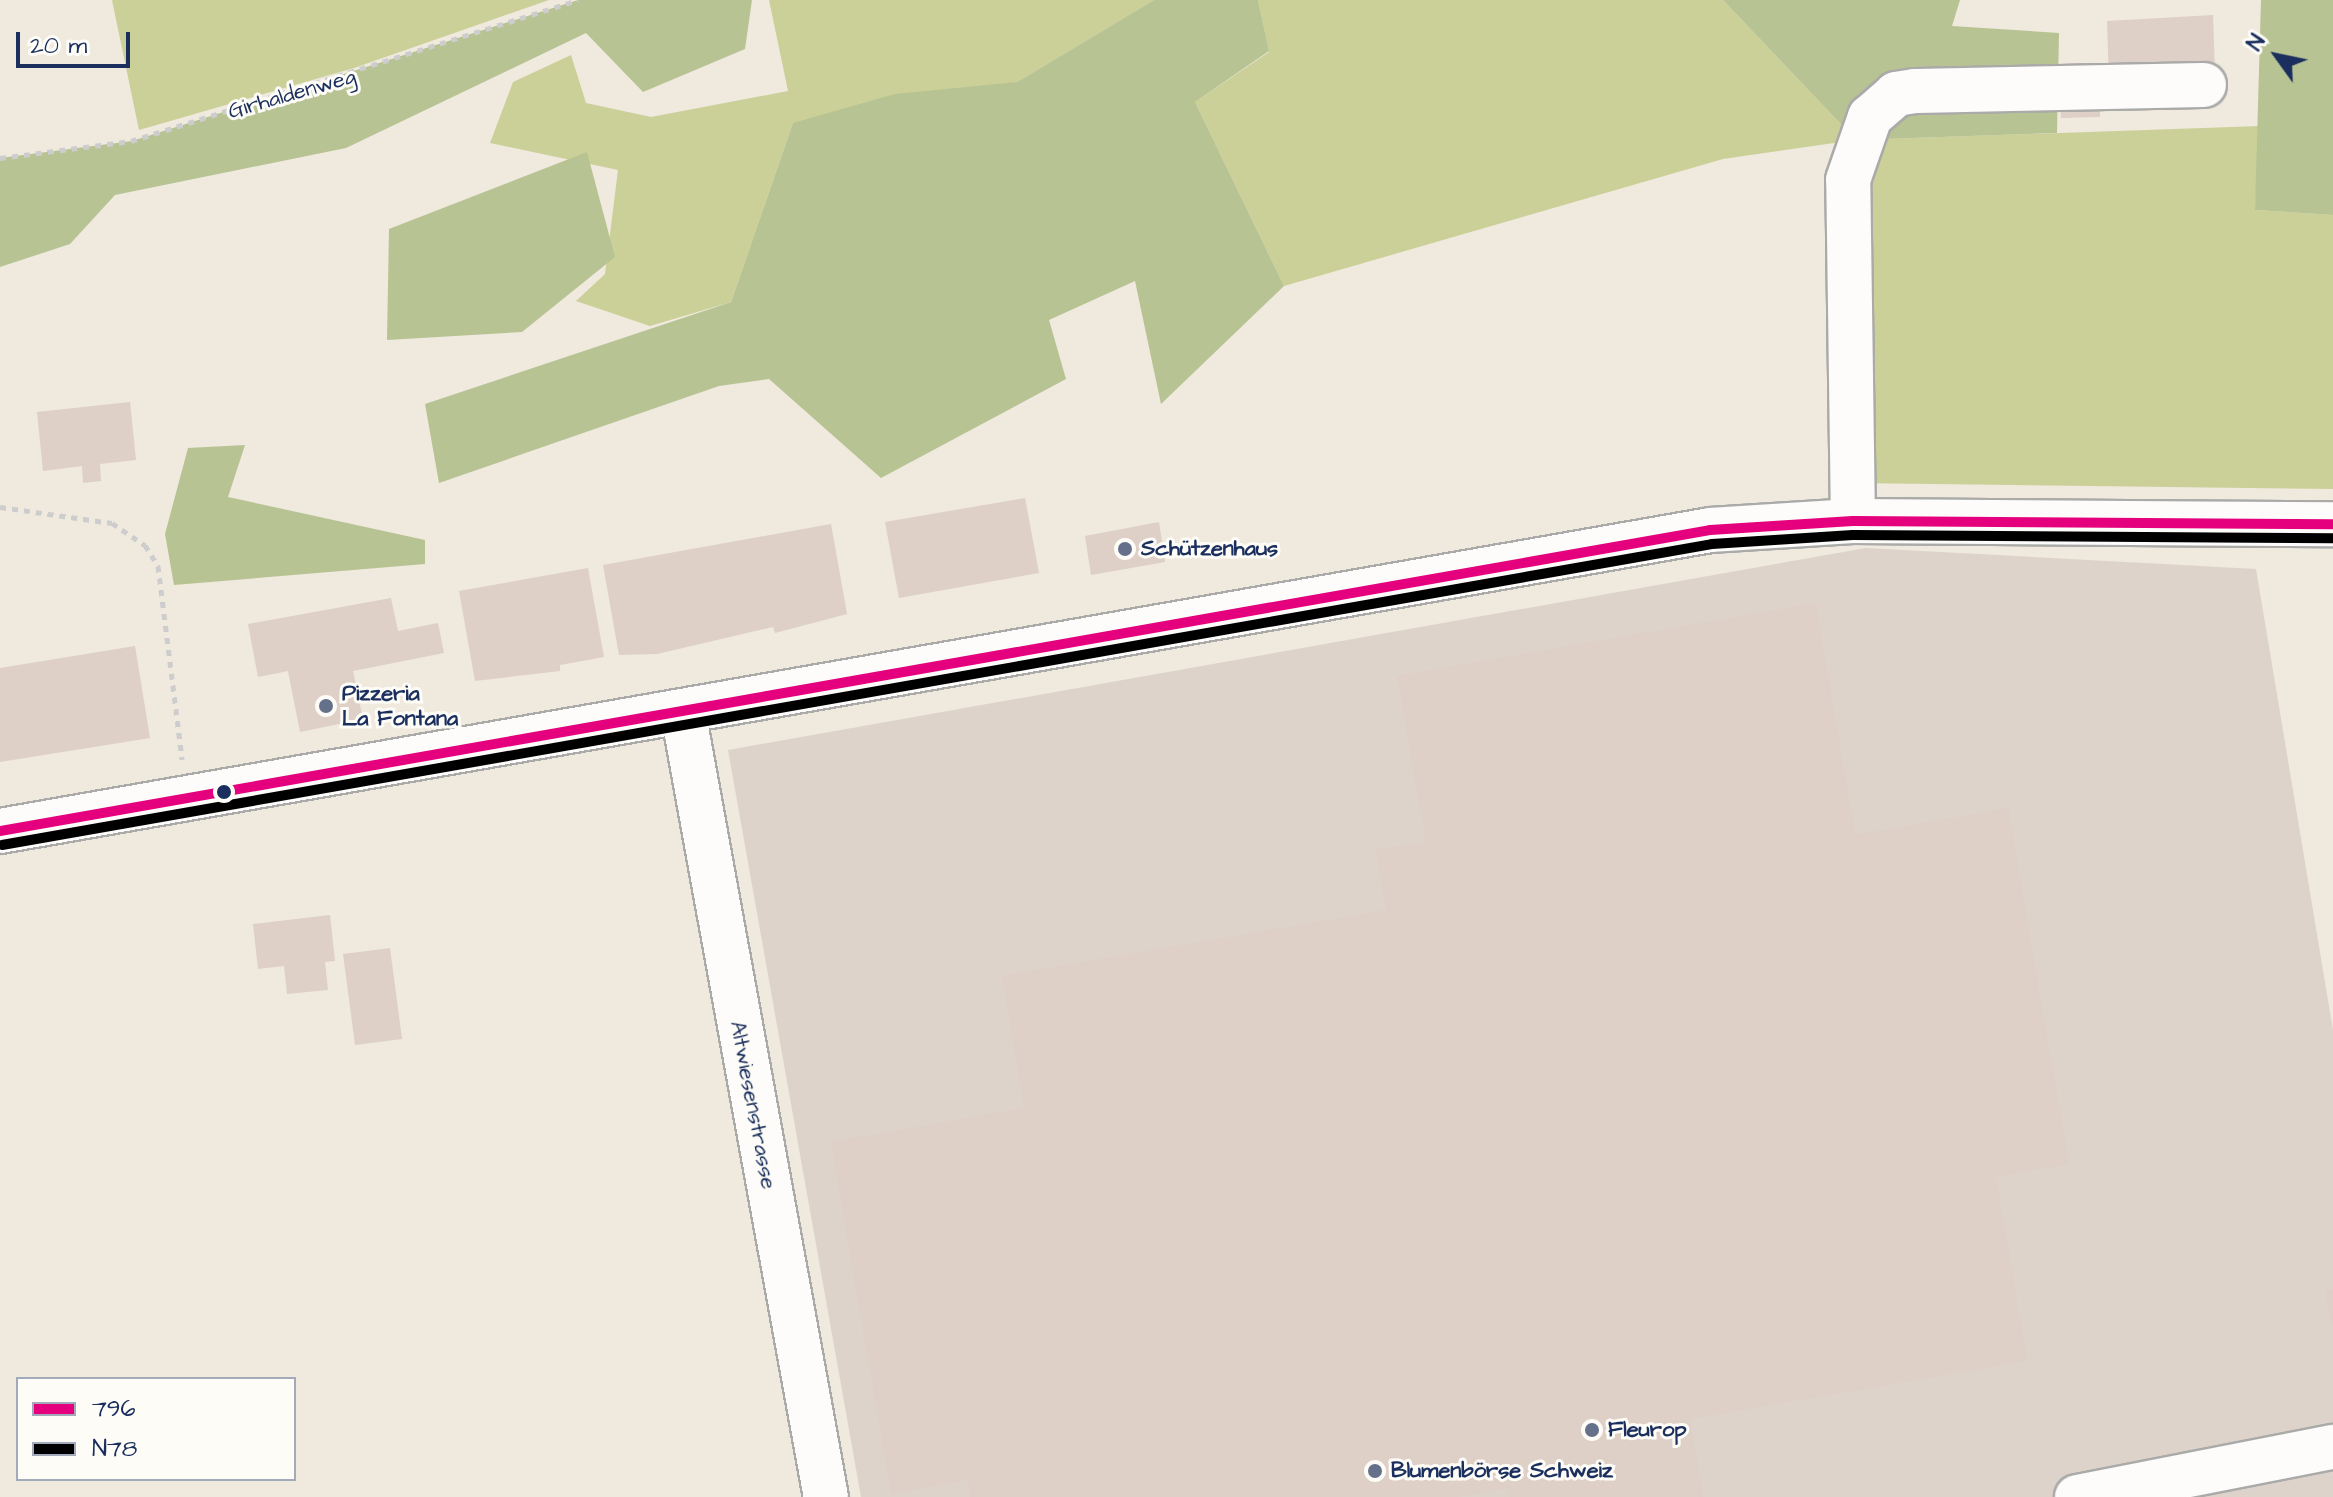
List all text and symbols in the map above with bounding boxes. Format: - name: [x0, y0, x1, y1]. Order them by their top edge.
- scale bar: [20, 16, 134, 66]
- north arrow: [2237, 16, 2317, 96]
- text: N: [2240, 28, 2273, 57]
- text: 20 m: [30, 29, 87, 63]
- street label: Girhaldenweg: [225, 63, 359, 125]
- place label: Schützenhaus: [1141, 536, 1278, 562]
- marker: Schützenhaus: [1116, 540, 1134, 558]
- place label: Pizzeria La Fontana: [342, 680, 458, 732]
- marker: Pizzeria La Fontana: [317, 697, 335, 715]
- unlabelled marker: [216, 784, 232, 800]
- street label: Altwiesenstrasse: [724, 1019, 782, 1191]
- legend: [16, 1377, 296, 1481]
- text: 796: [92, 1392, 135, 1426]
- place label: Fleurop: [1608, 1417, 1687, 1443]
- marker: Fleurop: [1583, 1421, 1601, 1439]
- text: N78: [92, 1432, 137, 1466]
- place label: Blumenbörse Schweiz: [1391, 1458, 1613, 1484]
- marker: Blumenbörse Schweiz: [1366, 1462, 1384, 1480]

